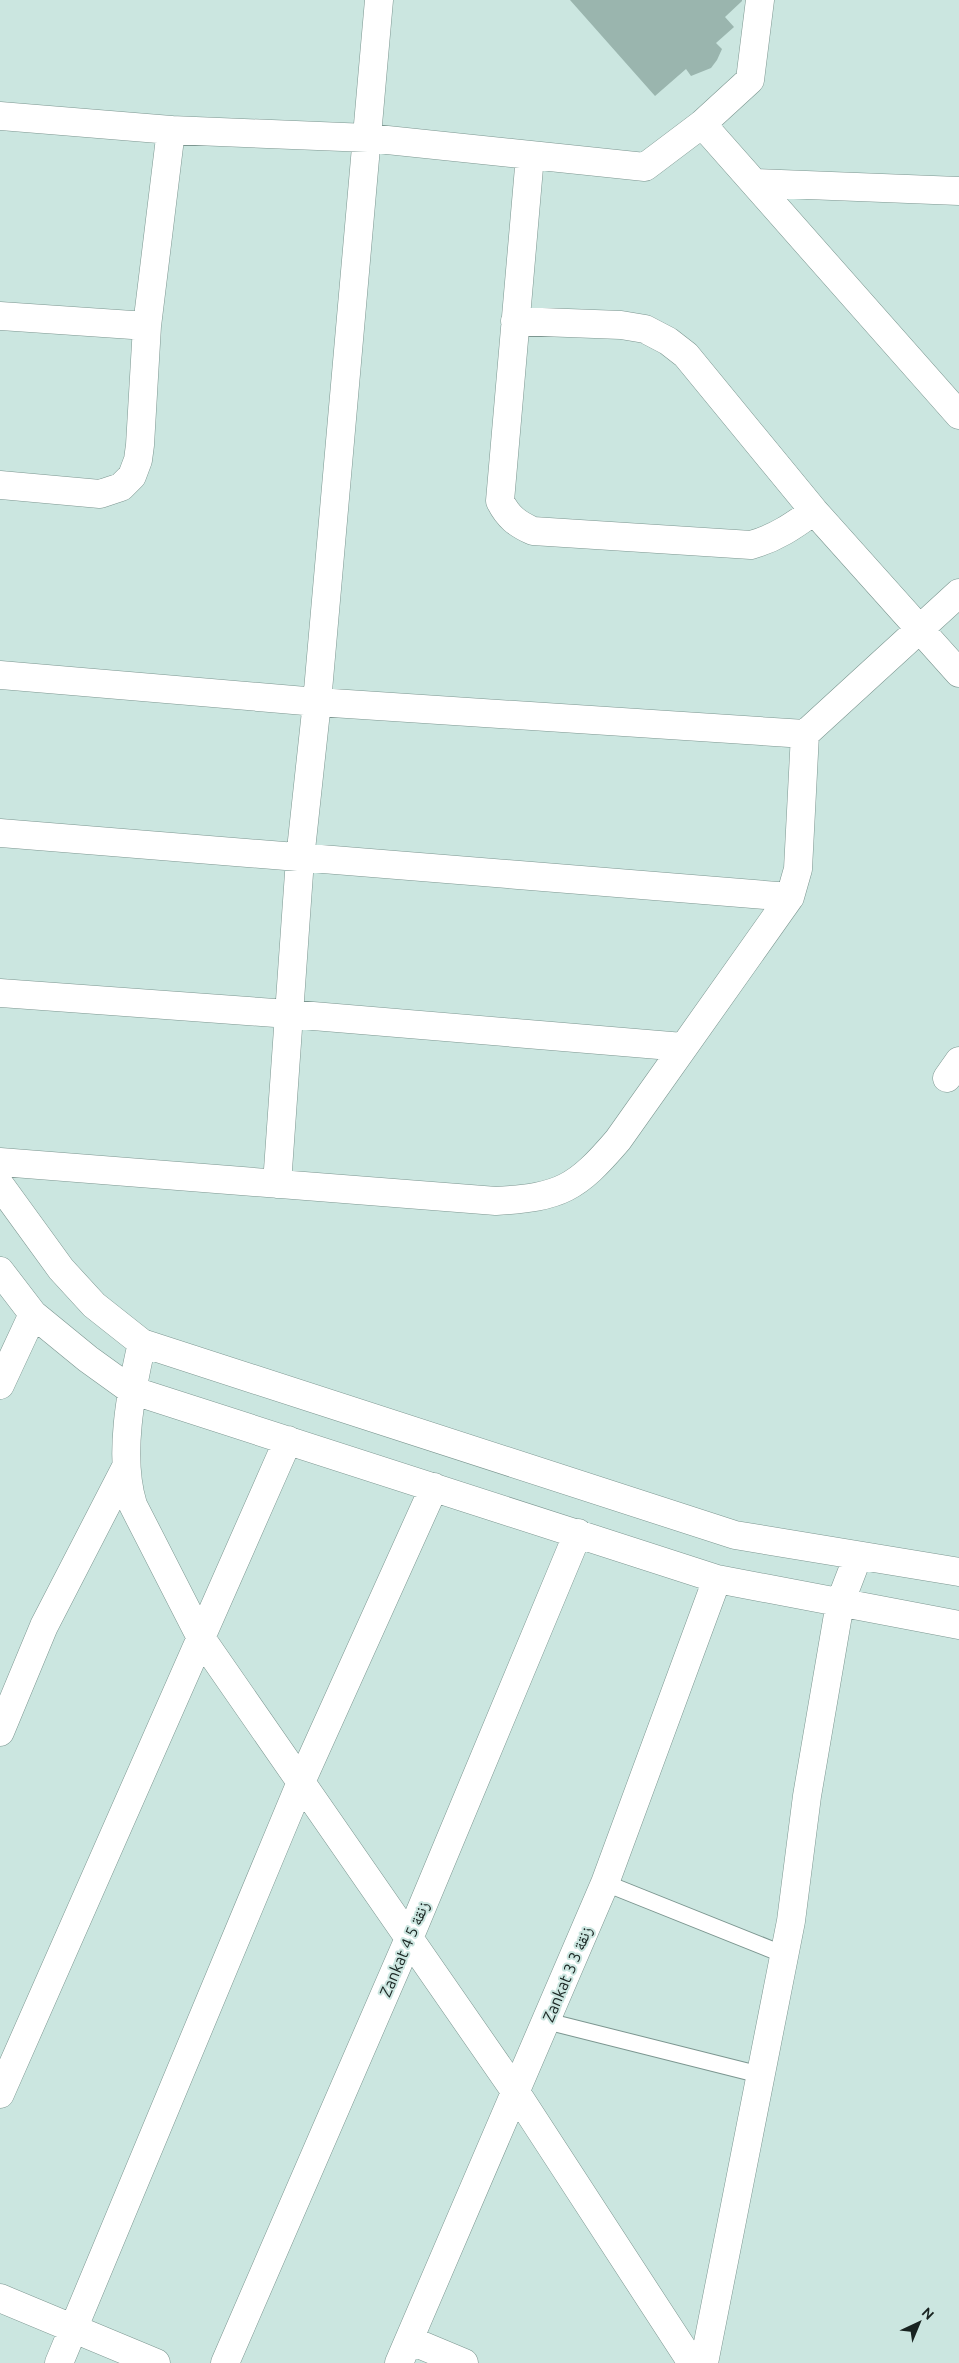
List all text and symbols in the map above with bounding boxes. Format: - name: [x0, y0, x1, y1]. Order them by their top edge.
- street label: Zankat 4 زنقة 5: [376, 1899, 433, 2000]
- street label: Zankat 3 زنقة 3: [539, 1924, 596, 2025]
- north arrow: [894, 2298, 944, 2348]
- text: N: [919, 2304, 937, 2323]

